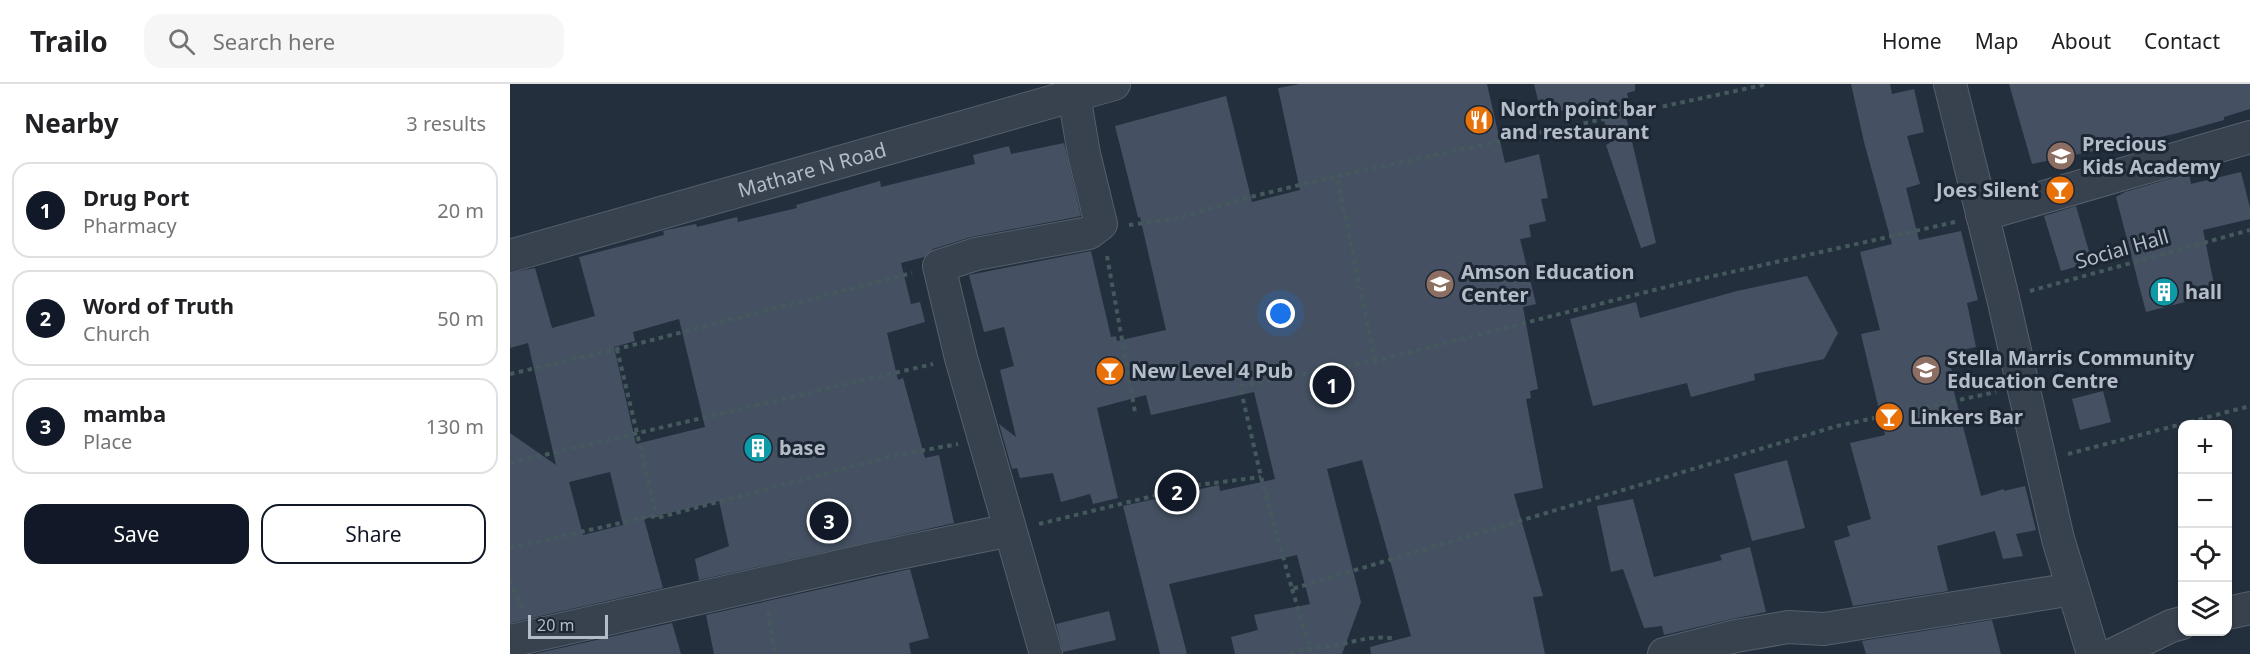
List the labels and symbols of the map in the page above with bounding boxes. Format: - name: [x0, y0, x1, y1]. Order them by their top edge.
- place label: North point bar and restaurant: [1500, 95, 1656, 145]
- restaurant icon: North point bar and restaurant: [1463, 104, 1495, 136]
- place label: Precious Kids Academy: [2082, 130, 2221, 180]
- street label: Mathare N Road: [735, 136, 889, 203]
- school or university icon: Precious Kids Academy: [2045, 140, 2077, 172]
- bar icon: Joes Silent: [2044, 174, 2076, 206]
- place label: Joes Silent: [1934, 176, 2039, 203]
- street label: Social Hall: [2072, 222, 2172, 275]
- place label: Amson Education Center: [1461, 258, 1634, 308]
- school or university icon: Amson Education Center: [1424, 268, 1456, 300]
- building icon: hall: [2148, 276, 2180, 308]
- place label: hall: [2185, 278, 2222, 305]
- your location: [1266, 299, 1295, 328]
- place label: Stella Marris Community Education Centre: [1947, 344, 2195, 394]
- school or university icon: Stella Marris Community Education Centre: [1910, 354, 1942, 386]
- bar icon: New Level 4 Pub: [1094, 355, 1126, 387]
- place label: New Level 4 Pub: [1131, 357, 1293, 384]
- pin: 1: [1312, 362, 1352, 408]
- bar icon: Linkers Bar: [1873, 401, 1905, 433]
- place label: Linkers Bar: [1910, 403, 2023, 430]
- building icon: base: [742, 432, 774, 464]
- place label: base: [779, 434, 826, 461]
- pin: 2: [1158, 470, 1196, 514]
- pin: 3: [810, 498, 848, 544]
- scale bar: [528, 612, 608, 640]

